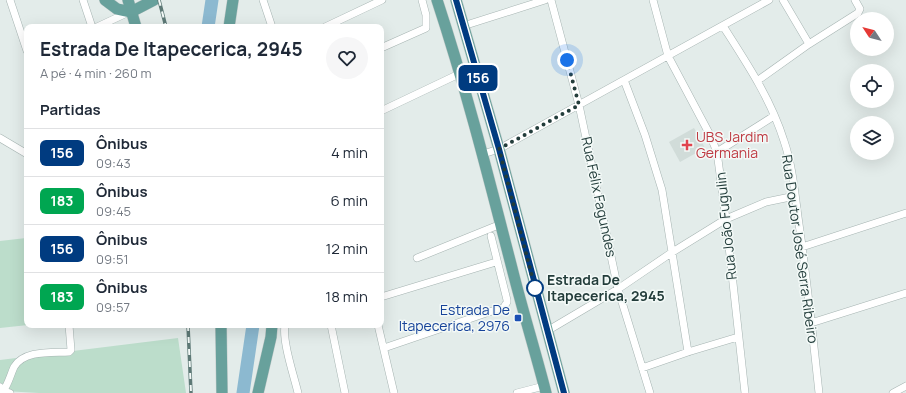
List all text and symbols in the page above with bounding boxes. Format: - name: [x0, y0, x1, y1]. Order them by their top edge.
- north arrow: [850, 12, 894, 56]
- map controls: [850, 12, 894, 160]
- text: Estrada De Itapecerica, 2945: [40, 36, 303, 62]
- button: heart: [326, 37, 368, 79]
- your location: [557, 50, 577, 70]
- text: A pé · 4 min · 260 m: [40, 64, 152, 82]
- button: locate: [850, 64, 894, 108]
- line badge: 156: [455, 65, 501, 91]
- text: 156: [466, 68, 490, 87]
- text: Partidas: [40, 99, 101, 120]
- button: layers: [850, 116, 894, 160]
- place label: UBS Jardim Germania: [696, 127, 769, 162]
- text: Ônibus: [96, 133, 148, 154]
- street label: Rua Félix Fagundes: [577, 135, 622, 259]
- marker: UBS Jardim Germania: [681, 139, 693, 151]
- text: 4 min: [331, 142, 368, 163]
- text: 156: [50, 143, 74, 162]
- street label: Rua Doutor José Serra Ribeiro: [778, 153, 823, 345]
- text: 09:43: [96, 154, 131, 172]
- street label: Rua João Fugulin: [710, 171, 741, 281]
- text: Ônibus: [96, 181, 148, 202]
- text: 6 min: [331, 190, 368, 211]
- text: 183: [51, 191, 73, 210]
- text: 09:45: [96, 202, 131, 220]
- text: Ônibus: [96, 229, 148, 250]
- text: 12 min: [325, 238, 368, 259]
- text: 156: [50, 239, 74, 258]
- text: 09:51: [96, 250, 128, 268]
- place label: Estrada De Itapecerica, 2945: [547, 270, 665, 305]
- text: Ônibus: [96, 277, 148, 298]
- marker: Estrada De Itapecerica, 2945: [526, 279, 544, 297]
- text: 18 min: [325, 286, 368, 307]
- text: 183: [51, 287, 73, 306]
- text: 09:57: [96, 298, 130, 316]
- place label: Estrada De Itapecerica, 2976: [399, 300, 510, 335]
- marker: Estrada De Itapecerica, 2976: [513, 313, 523, 323]

